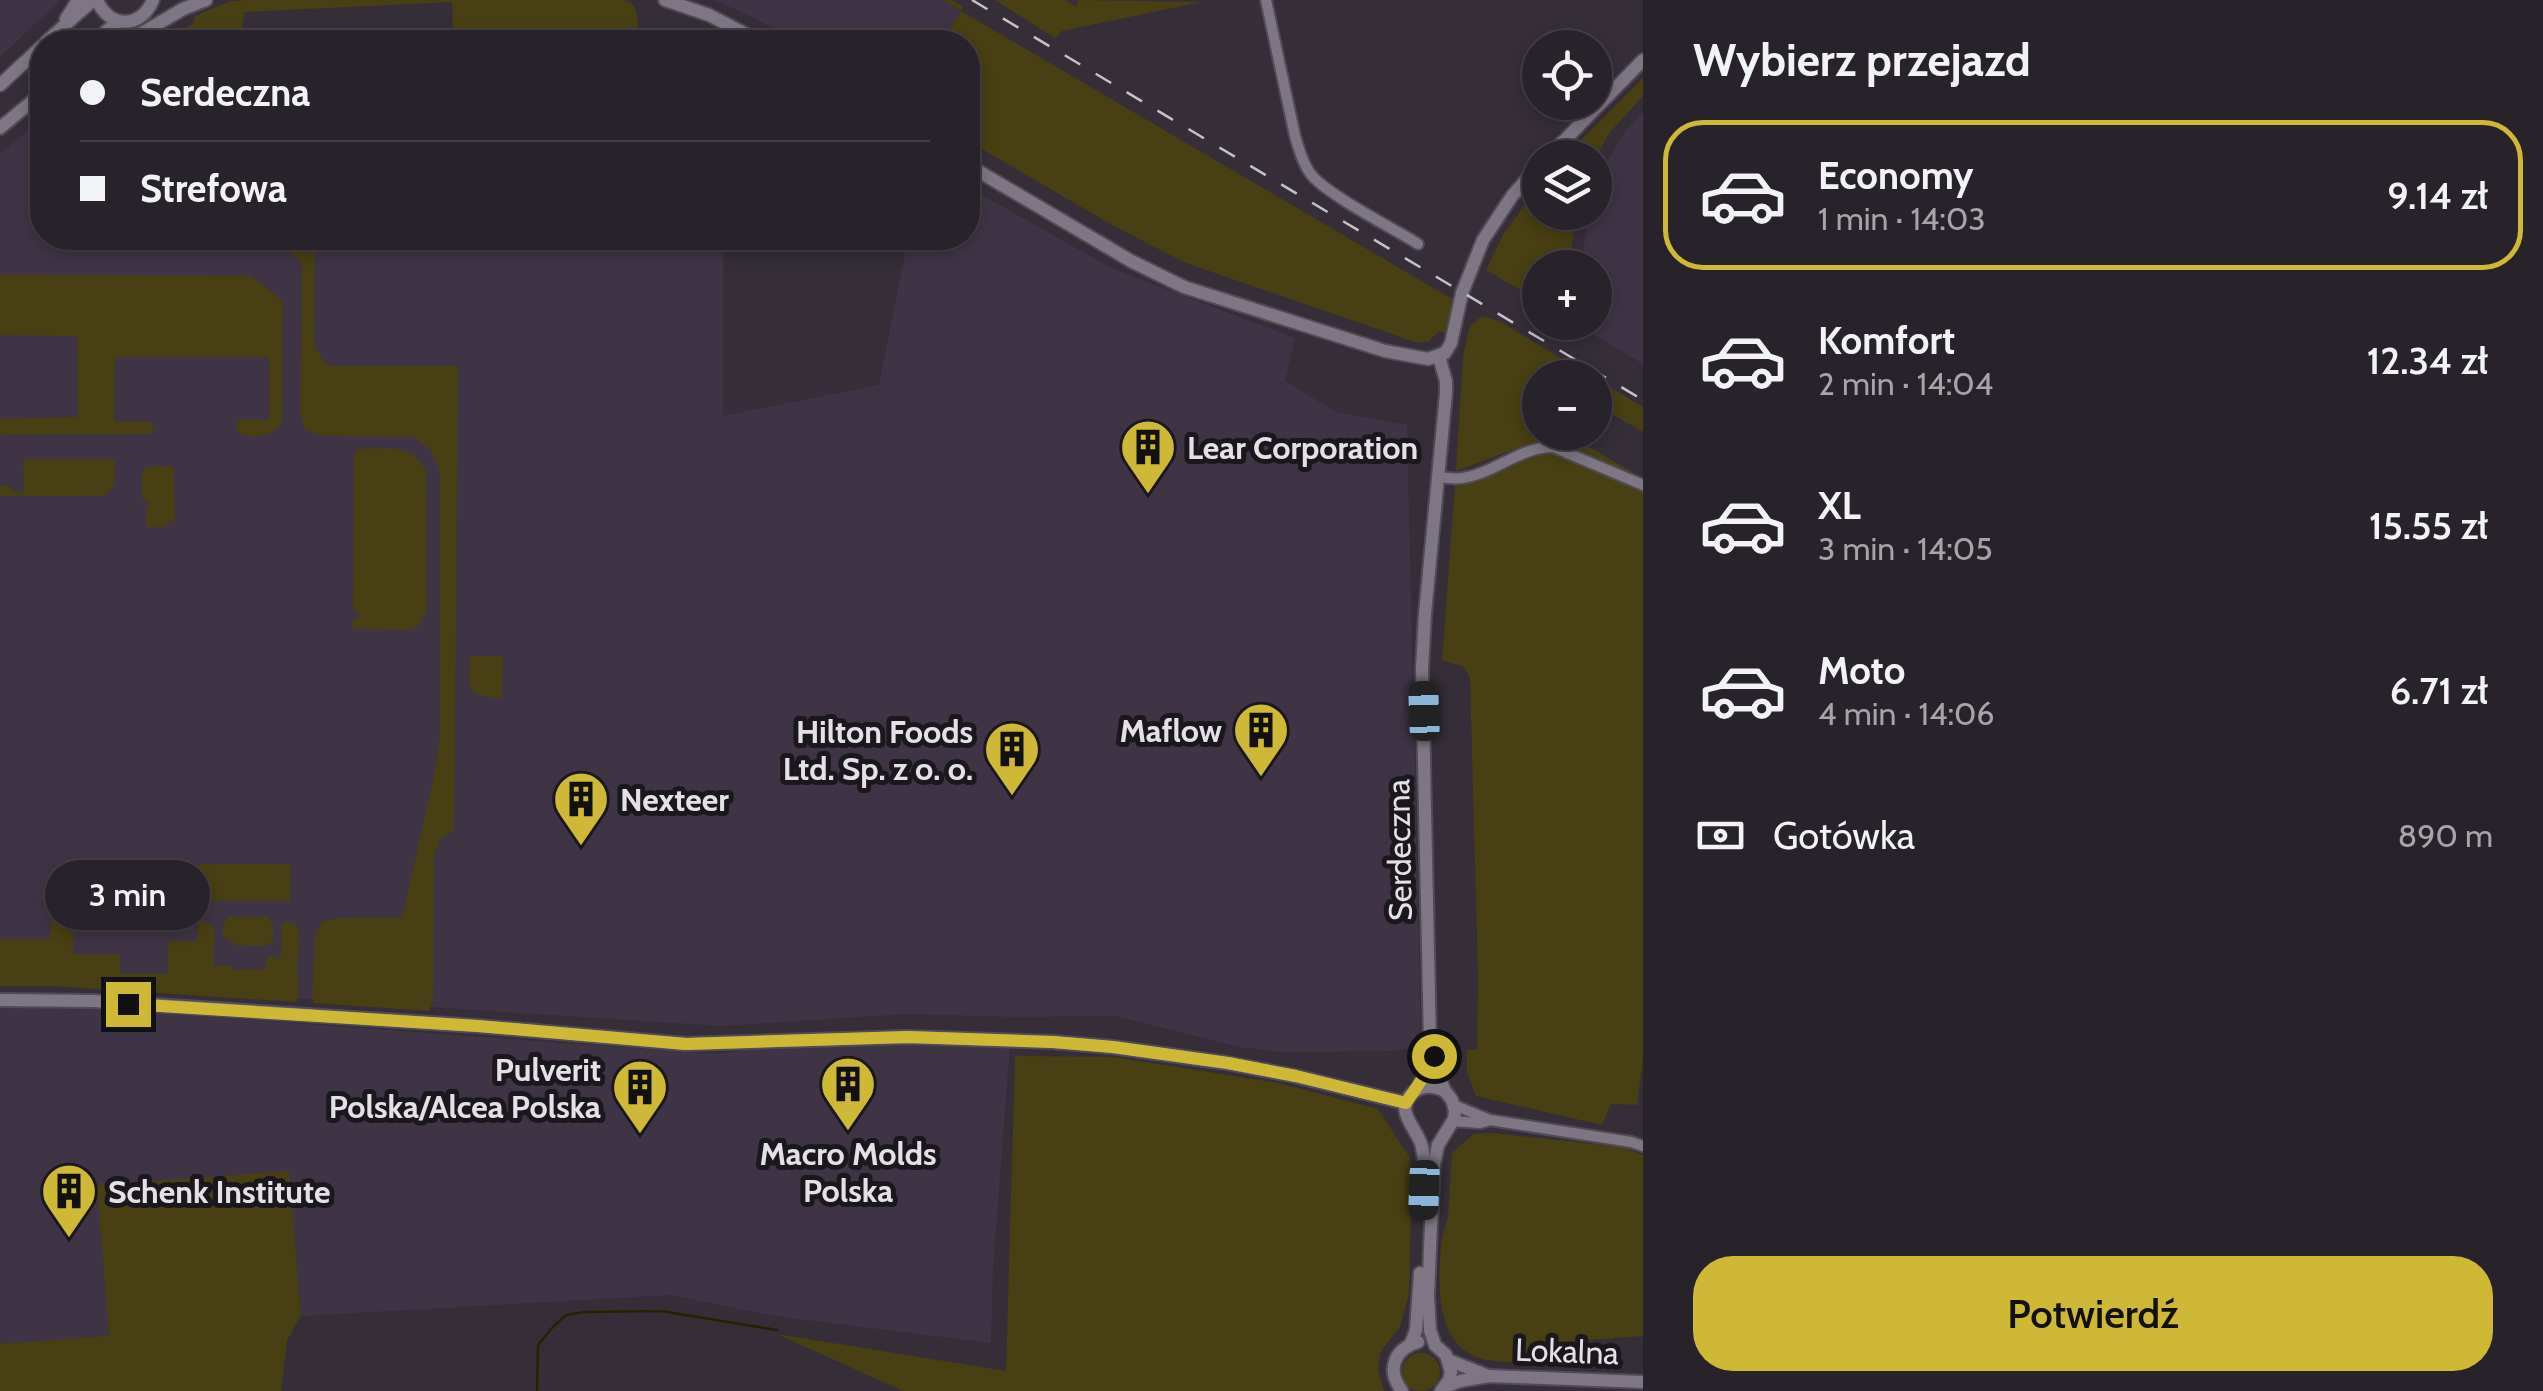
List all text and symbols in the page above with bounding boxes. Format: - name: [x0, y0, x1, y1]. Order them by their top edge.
- map controls: [1522, 30, 1612, 450]
- button: locate: [1522, 30, 1612, 120]
- text: Wybierz przejazd: [1693, 33, 2031, 87]
- text: Serdeczna: [140, 69, 310, 116]
- button: layers: [1522, 140, 1612, 230]
- icon: car: [1698, 150, 1788, 240]
- text: Economy: [1818, 152, 1973, 199]
- text: Strefowa: [140, 165, 287, 212]
- text: 9.14 zł: [2387, 172, 2488, 219]
- text: 1 min · 14:03: [1818, 199, 1986, 238]
- button: +: [1522, 250, 1612, 340]
- icon: car: [1698, 315, 1788, 405]
- text: Komfort: [1818, 317, 1955, 364]
- text: 12.34 zł: [2367, 337, 2488, 384]
- button: −: [1522, 360, 1612, 450]
- text: 2 min · 14:04: [1818, 364, 1993, 403]
- building icon: Lear Corporation: [1118, 417, 1178, 496]
- place label: Lear Corporation: [1187, 428, 1418, 467]
- icon: car: [1698, 480, 1788, 570]
- text: XL: [1818, 482, 1861, 529]
- text: 15.55 zł: [2369, 502, 2488, 549]
- text: 3 min · 14:05: [1818, 529, 1993, 568]
- icon: car: [1698, 645, 1788, 735]
- text: Moto: [1818, 647, 1905, 694]
- text: 6.71 zł: [2390, 667, 2488, 714]
- car: [1408, 680, 1440, 742]
- text: 4 min · 14:06: [1818, 694, 1995, 733]
- building icon: Maflow: [1231, 700, 1291, 779]
- place label: Maflow: [1119, 711, 1222, 750]
- place label: Hilton Foods Ltd. Sp. z o. o.: [783, 712, 973, 788]
- building icon: Hilton Foods Ltd. Sp. z o. o.: [982, 719, 1042, 798]
- building icon: Nexteer: [551, 769, 611, 848]
- street label: Serdeczna: [1378, 778, 1420, 921]
- place label: Nexteer: [620, 780, 729, 819]
- icon: cash: [1693, 808, 1748, 863]
- text: Gotówka: [1773, 812, 1915, 859]
- text: 890 m: [2398, 816, 2493, 855]
- callout: 3 min: [46, 859, 210, 929]
- text: 3 min: [89, 875, 166, 914]
- route end: [106, 982, 151, 1027]
- route start: [1412, 1034, 1457, 1079]
- place label: Pulverit Polska/Alcea Polska: [329, 1050, 601, 1126]
- building icon: Macro Molds Polska: [818, 1054, 878, 1133]
- building icon: Pulverit Polska/Alcea Polska: [610, 1057, 670, 1136]
- place label: Macro Molds Polska: [759, 1134, 937, 1210]
- car: [1408, 1159, 1440, 1221]
- building icon: Schenk Institute: [39, 1161, 99, 1240]
- place label: Schenk Institute: [108, 1172, 330, 1211]
- button: Potwierdź: [1693, 1256, 2493, 1371]
- street label: Lokalna: [1515, 1330, 1620, 1372]

